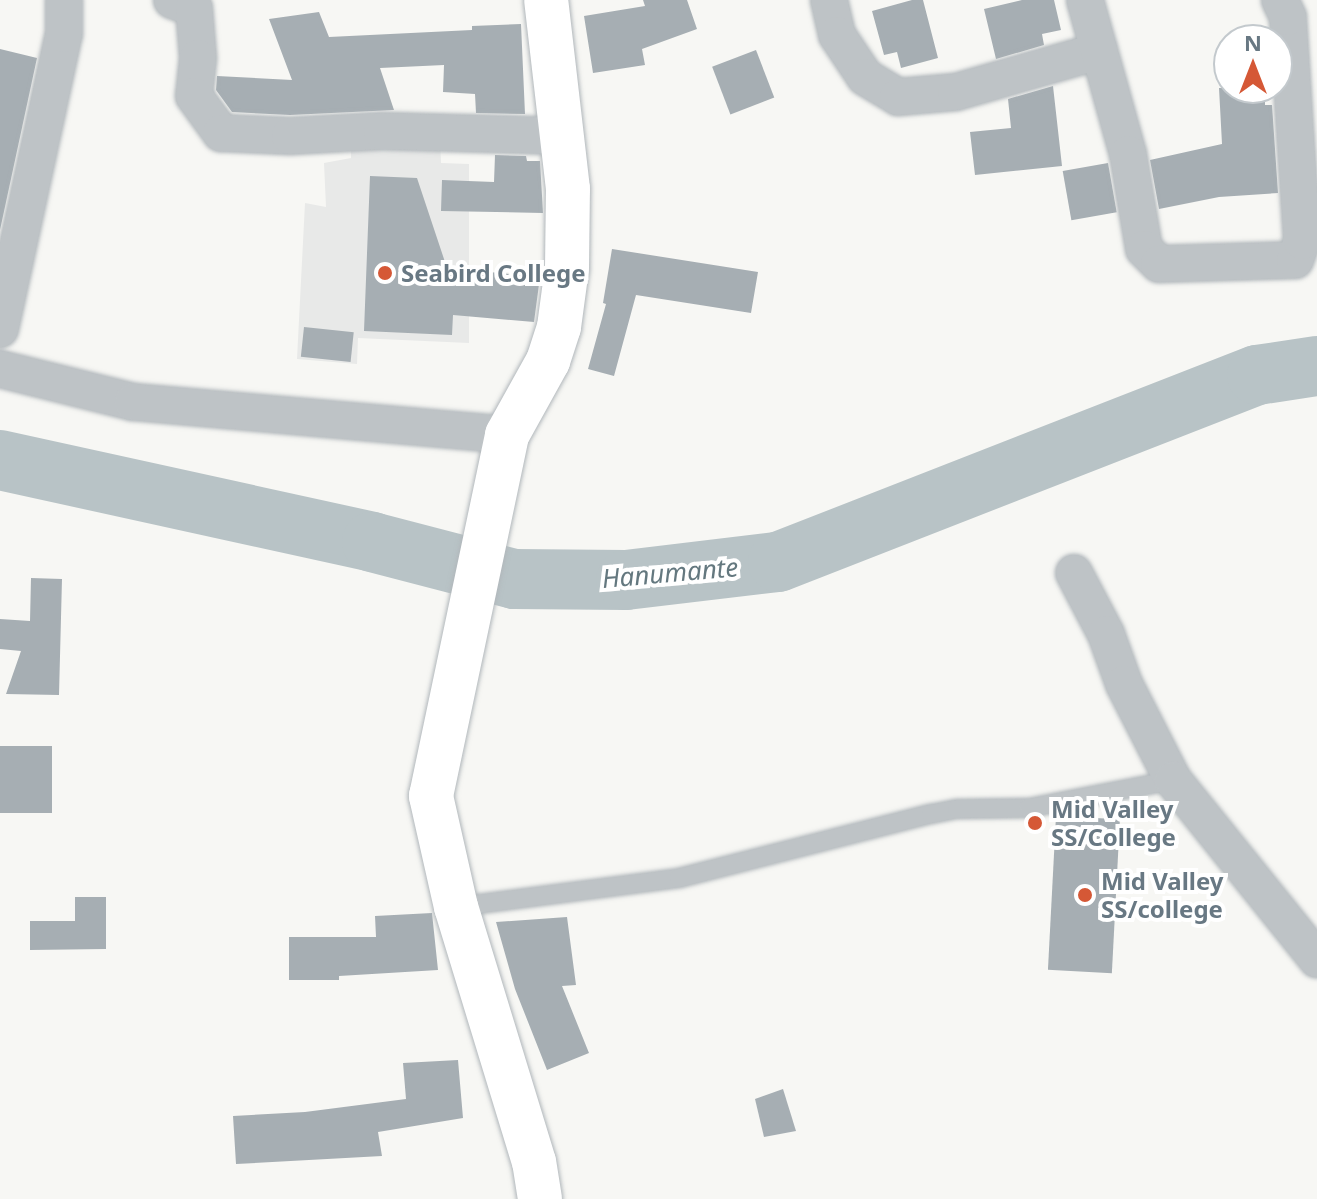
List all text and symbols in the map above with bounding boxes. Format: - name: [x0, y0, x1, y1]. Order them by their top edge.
- north arrow: [1213, 24, 1293, 104]
- text: N: [1244, 27, 1262, 57]
- place label: Seabird College: [401, 259, 585, 287]
- marker: Seabird College: [376, 264, 394, 282]
- water label: Hanumante: [601, 552, 739, 594]
- place label: Mid Valley SS/College: [1051, 795, 1176, 851]
- marker: Mid Valley SS/College: [1026, 814, 1044, 832]
- place label: Mid Valley SS/college: [1101, 867, 1224, 923]
- marker: Mid Valley SS/college: [1076, 886, 1094, 904]

